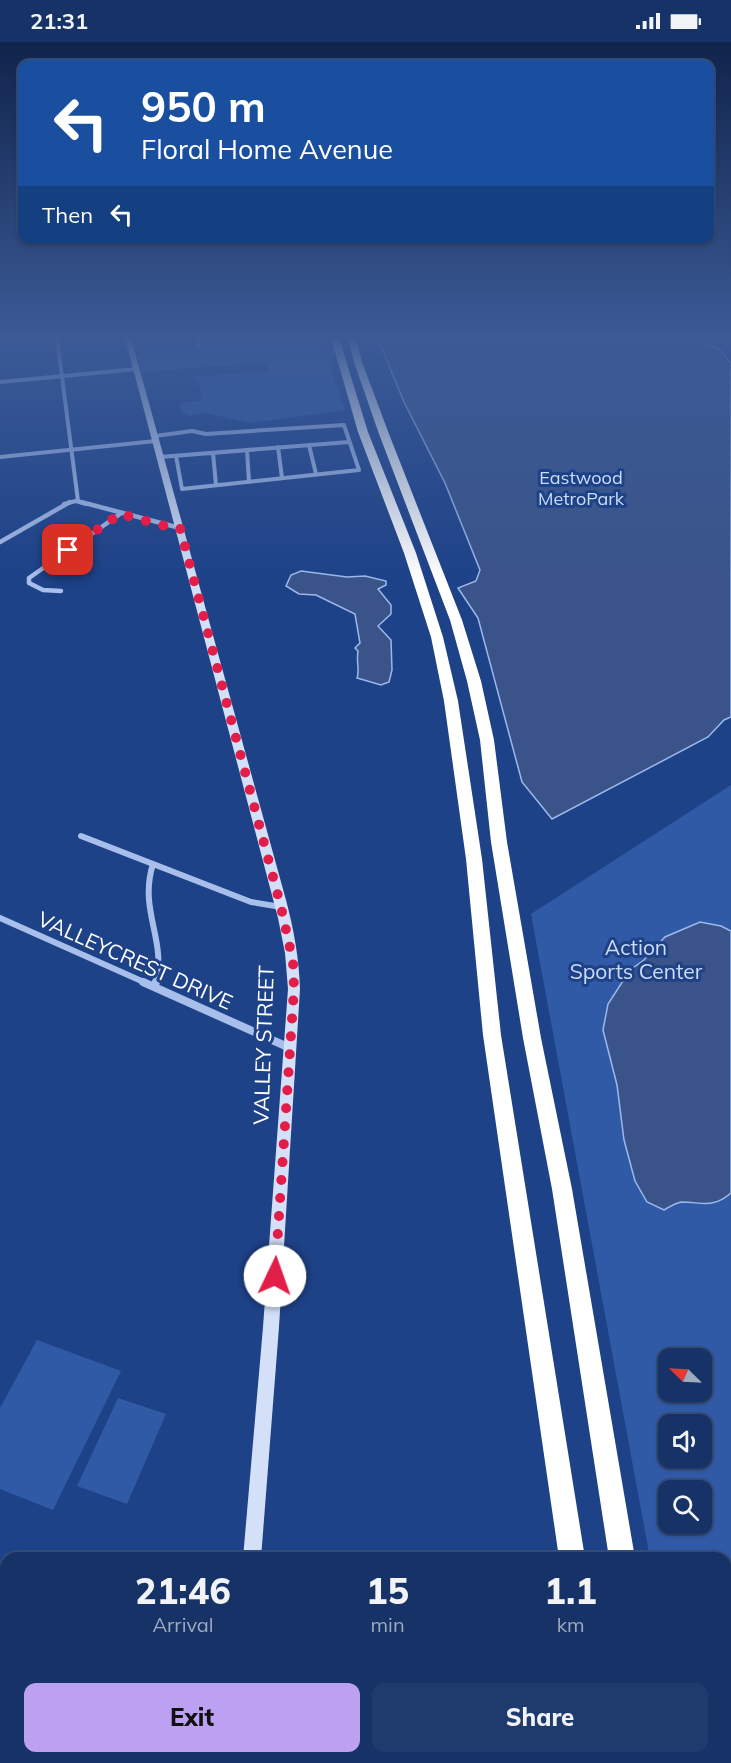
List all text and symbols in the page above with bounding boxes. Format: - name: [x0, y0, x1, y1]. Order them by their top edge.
- text: 21:31: [30, 7, 88, 35]
- text: 950 m: [141, 80, 266, 133]
- icon: left: [42, 84, 120, 162]
- text: Floral Home Avenue: [141, 132, 393, 166]
- icon: left: [105, 198, 138, 231]
- text: Then: [42, 201, 93, 229]
- park label: Eastwood MetroPark: [538, 466, 625, 510]
- pin: [42, 524, 93, 575]
- icon: arrive: [51, 533, 84, 566]
- street label: VALLEYCREST DRIVE: [34, 905, 237, 1015]
- park label: Action Sports Center: [570, 934, 703, 984]
- street label: VALLEY STREET: [247, 965, 279, 1125]
- position arrow: [243, 1244, 307, 1308]
- north arrow: [658, 1348, 712, 1402]
- map controls: [658, 1348, 712, 1534]
- button: sound: [658, 1414, 712, 1468]
- button: search: [658, 1480, 712, 1534]
- text: 21:46: [135, 1568, 231, 1613]
- text: 15: [366, 1568, 409, 1613]
- text: 1.1: [544, 1568, 597, 1613]
- text: Arrival: [152, 1612, 214, 1637]
- text: min: [371, 1612, 405, 1637]
- text: km: [557, 1612, 585, 1637]
- button: Exit: [24, 1683, 360, 1752]
- button: Share: [372, 1683, 708, 1752]

